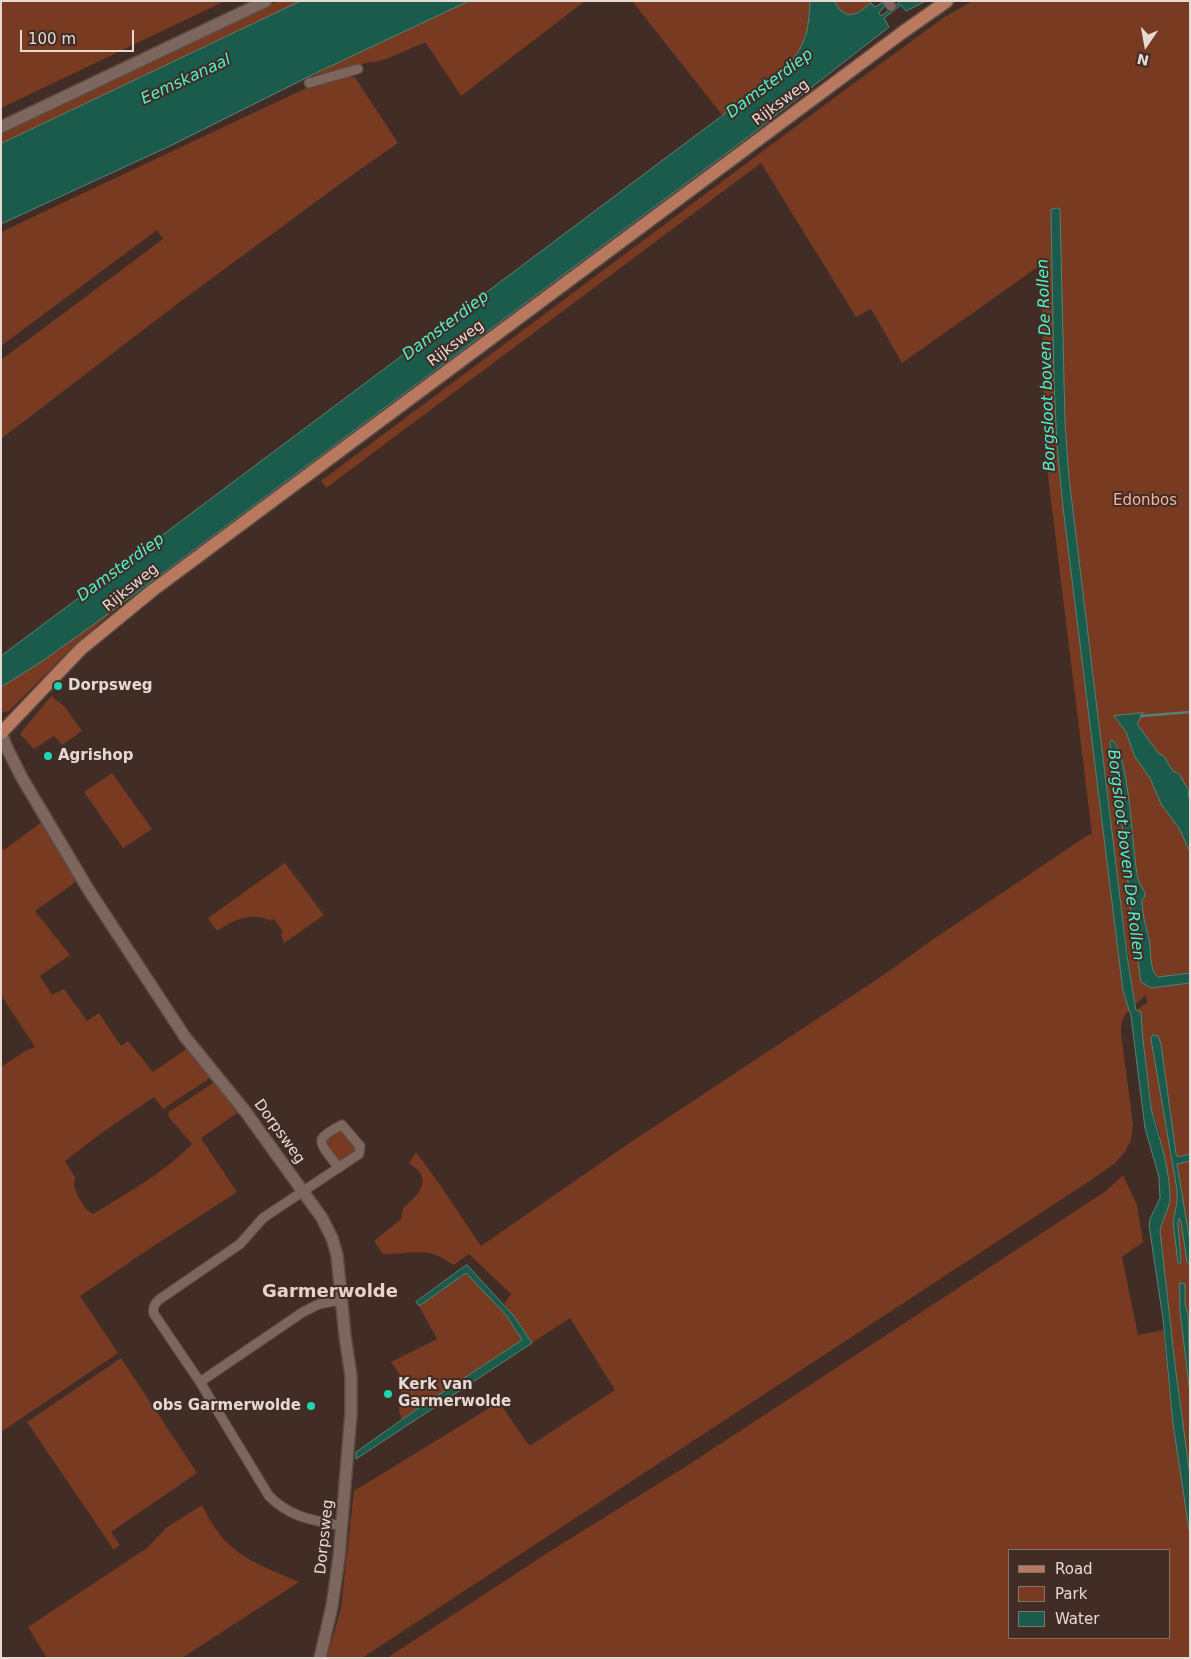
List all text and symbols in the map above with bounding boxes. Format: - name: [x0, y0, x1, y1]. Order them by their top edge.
- scale bar: [22, 20, 136, 52]
- north arrow: [1121, 20, 1171, 70]
- text: 100 m: [28, 30, 76, 48]
- water label: Damsterdiep: [723, 45, 817, 123]
- water label: Eemskanaal: [138, 51, 234, 109]
- text: N: [1135, 51, 1150, 69]
- street label: Rijksweg: [749, 76, 813, 130]
- water label: Borgsloot boven De Rollen: [1034, 258, 1060, 472]
- water label: Damsterdiep: [399, 287, 493, 365]
- street label: Rijksweg: [424, 317, 488, 371]
- park label: Edonbos: [1113, 492, 1177, 510]
- water label: Damsterdiep: [74, 530, 168, 606]
- street label: Rijksweg: [100, 560, 162, 616]
- place label: Dorpsweg: [68, 677, 153, 695]
- marker: Dorpsweg: [52, 680, 64, 692]
- place label: Agrishop: [58, 747, 134, 765]
- water label: Borgsloot boven De Rollen: [1103, 748, 1147, 962]
- marker: Agrishop: [42, 750, 54, 762]
- street label: Dorpsweg: [250, 1096, 308, 1168]
- district label: Garmerwolde: [262, 1281, 398, 1303]
- place label: Kerk van Garmerwolde: [398, 1376, 511, 1411]
- marker: Kerk van Garmerwolde: [382, 1388, 394, 1400]
- place label: obs Garmerwolde: [153, 1397, 301, 1415]
- marker: obs Garmerwolde: [305, 1400, 317, 1412]
- street label: Dorpsweg: [312, 1499, 338, 1575]
- legend: [1008, 1549, 1171, 1639]
- text: Road: [1055, 1560, 1093, 1578]
- text: Park: [1055, 1585, 1087, 1603]
- text: Water: [1055, 1610, 1099, 1628]

